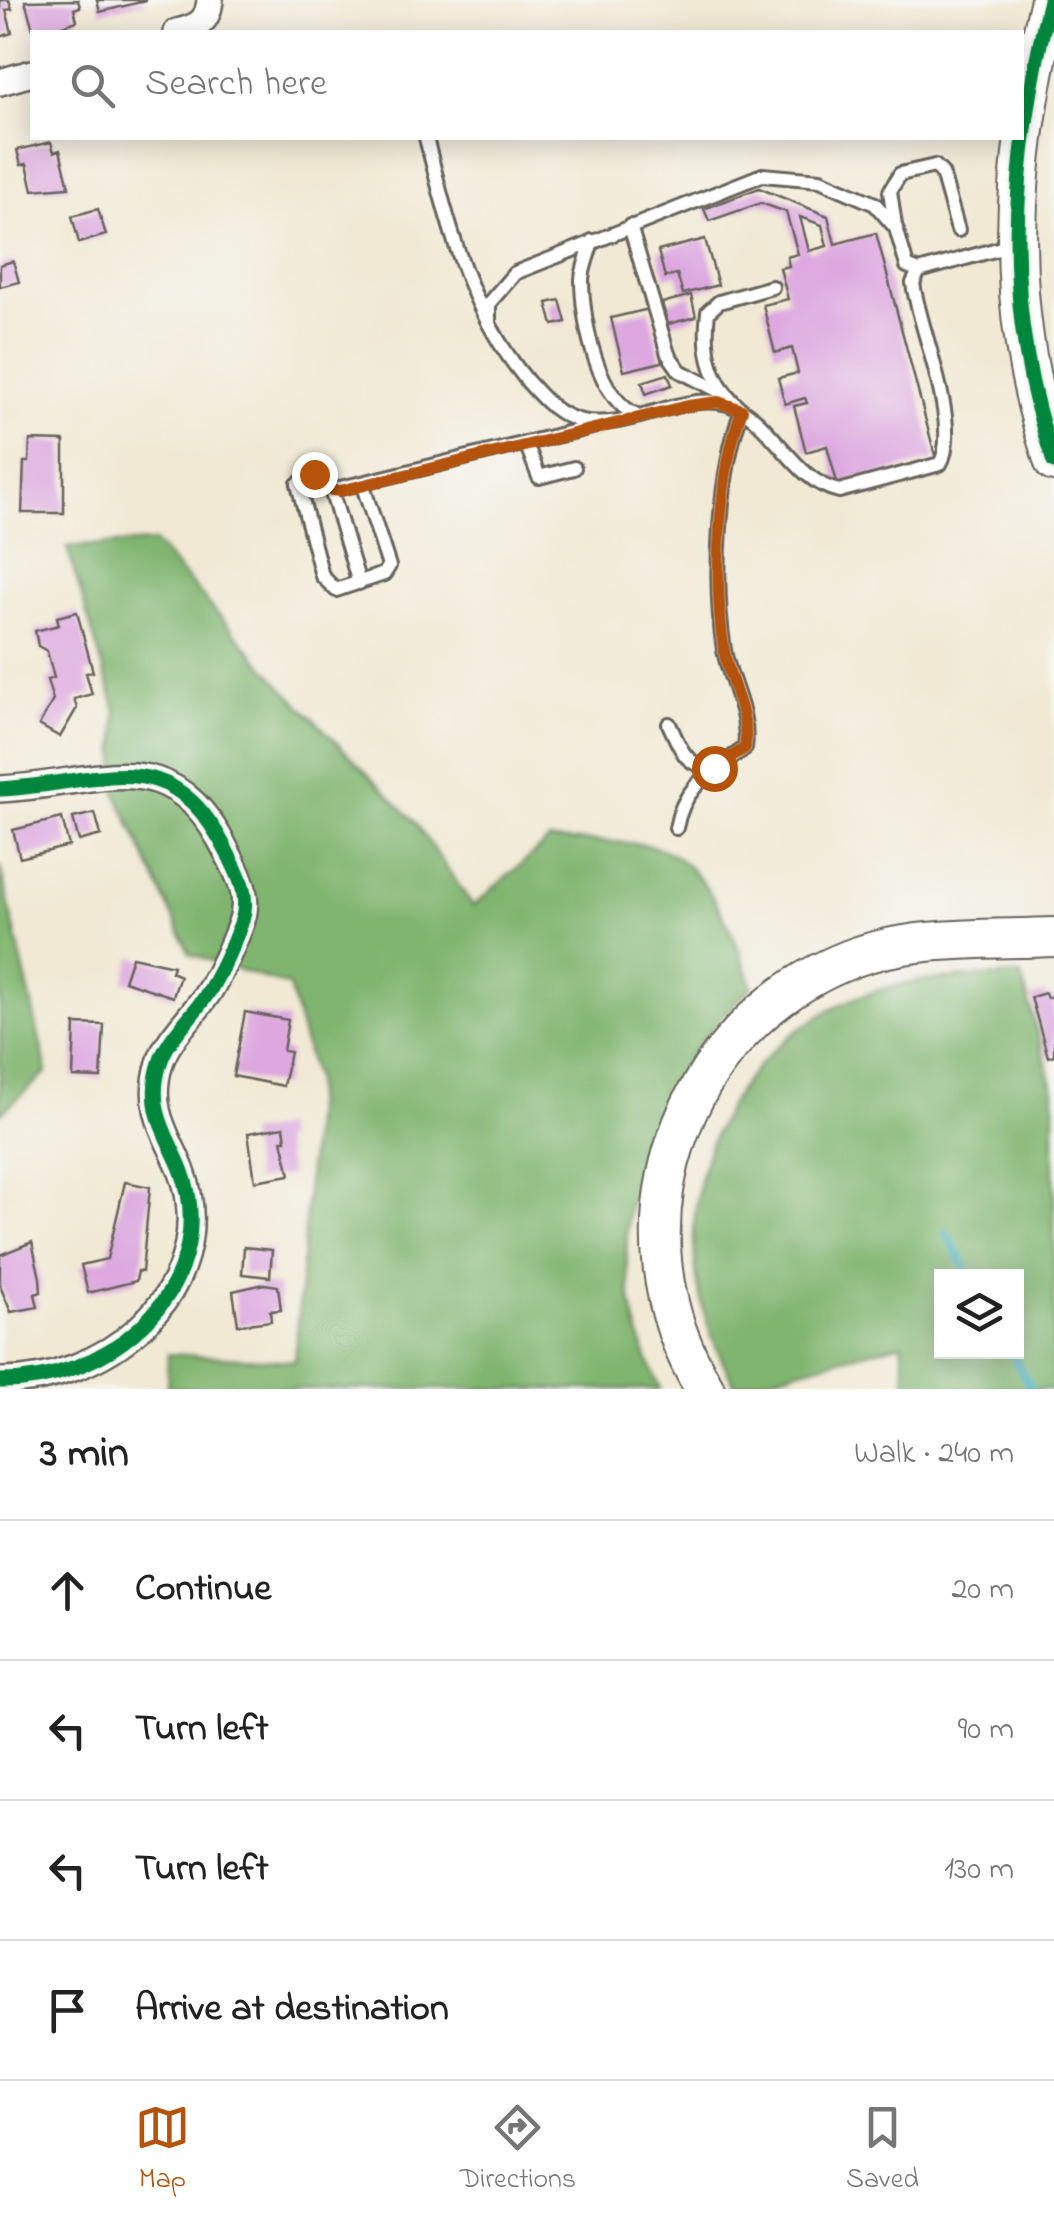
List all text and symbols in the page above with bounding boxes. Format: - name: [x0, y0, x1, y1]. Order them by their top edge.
- search box: [30, 30, 1024, 140]
- text: Search here: [145, 57, 327, 113]
- icon: search: [65, 58, 120, 113]
- route end: [292, 452, 338, 498]
- route start: [692, 746, 738, 792]
- map controls: [934, 1269, 1024, 1359]
- button: layers: [934, 1269, 1024, 1359]
- text: 3 min: [40, 1424, 129, 1485]
- text: Walk · 240 m: [854, 1431, 1014, 1478]
- text: Continue: [135, 1562, 271, 1618]
- icon: ahead: [40, 1563, 95, 1618]
- text: 20 m: [951, 1567, 1014, 1614]
- text: Turn left: [135, 1702, 268, 1758]
- icon: left: [40, 1703, 95, 1758]
- text: 90 m: [958, 1707, 1014, 1754]
- text: Turn left: [135, 1842, 268, 1898]
- icon: left: [40, 1843, 95, 1898]
- text: 130 m: [944, 1847, 1014, 1894]
- text: Arrive at destination: [135, 1982, 449, 2038]
- icon: arrive: [40, 1983, 95, 2038]
- tab: Map: [135, 2100, 190, 2201]
- tab: Directions: [460, 2100, 576, 2201]
- tab: Saved: [846, 2100, 919, 2201]

